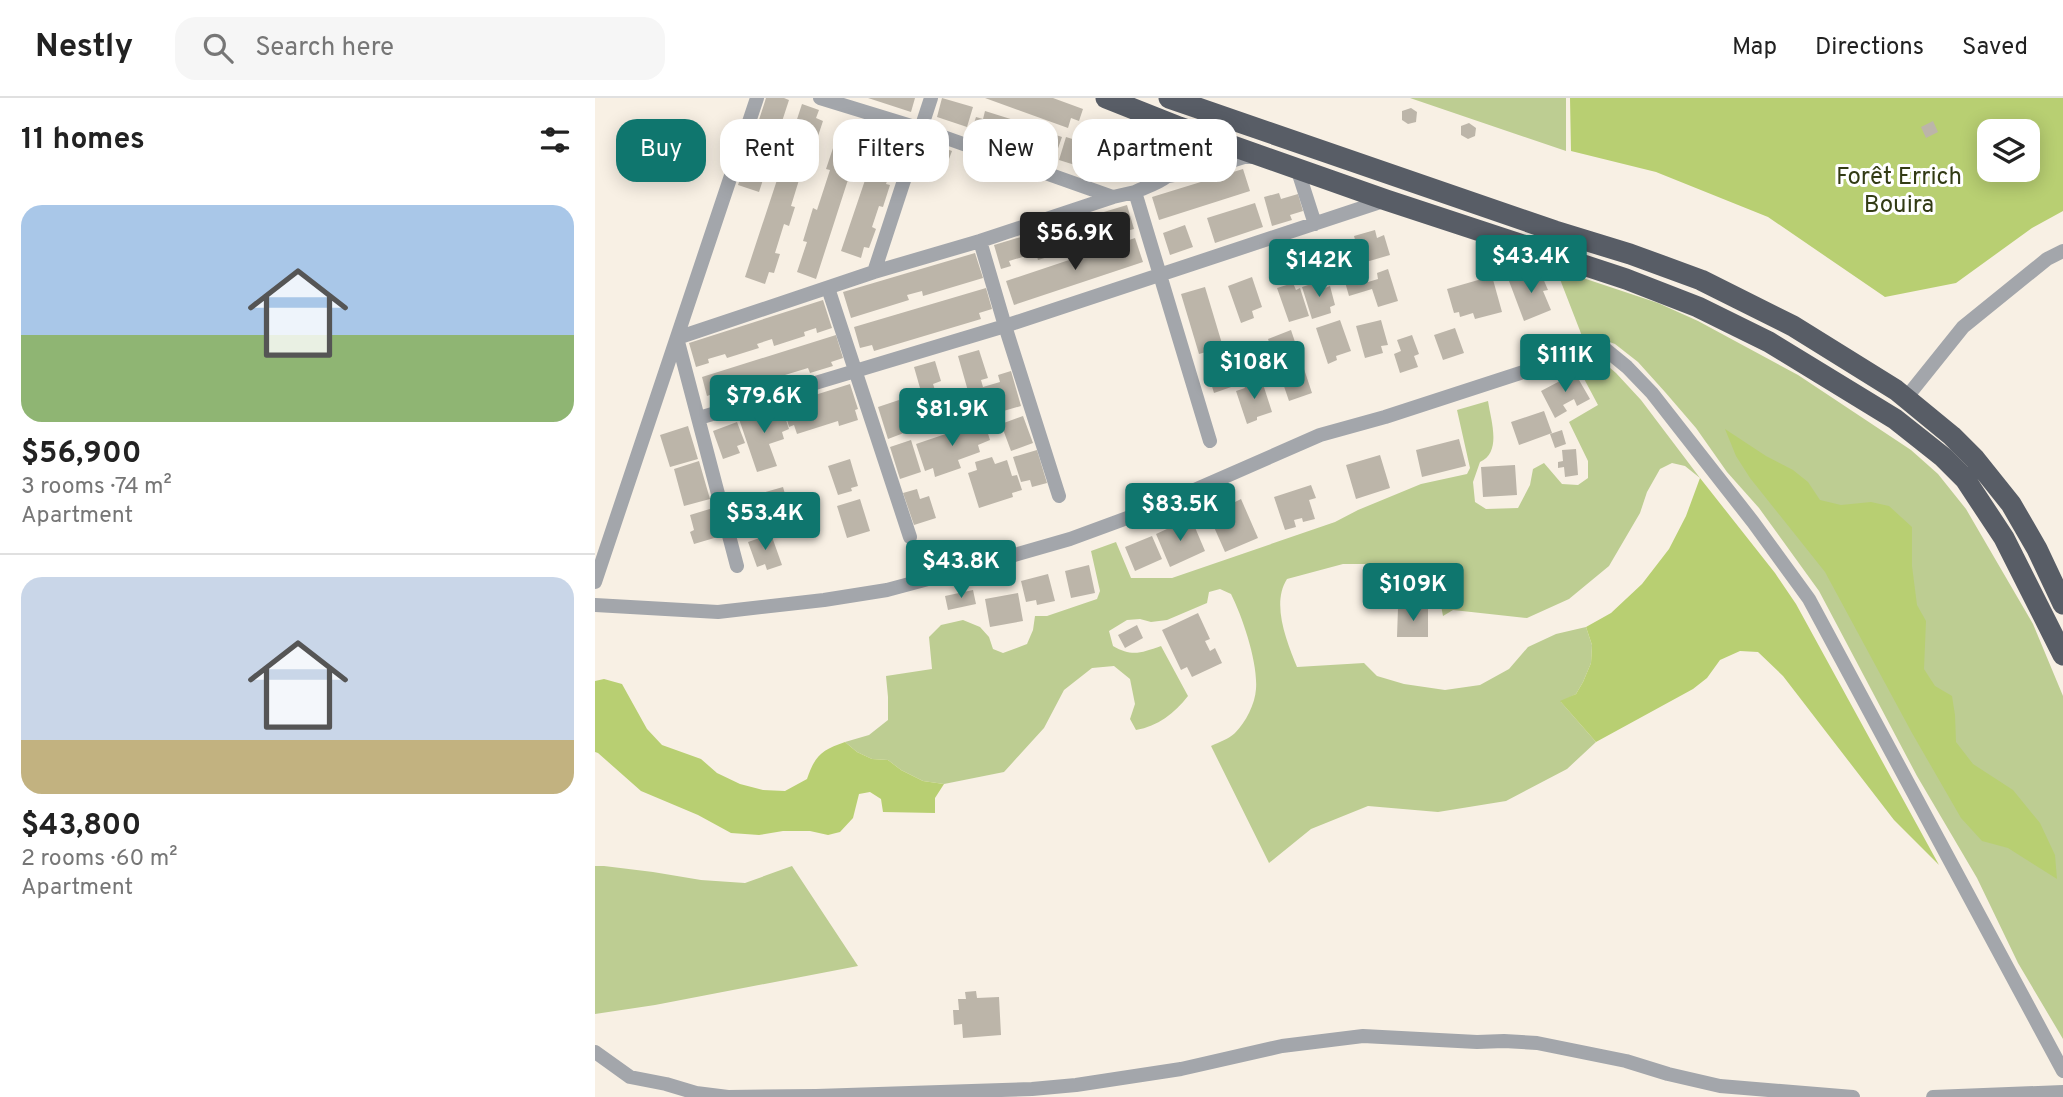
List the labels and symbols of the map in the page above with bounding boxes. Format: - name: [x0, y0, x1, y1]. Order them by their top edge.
- park label: Forêt Errich Bouira: [1836, 163, 1962, 221]
- pin: $56.9K: [1018, 212, 1132, 272]
- pin: $43.4K: [1474, 236, 1588, 295]
- pin: $142K: [1270, 240, 1368, 299]
- pin: $111K: [1516, 334, 1614, 394]
- pin: $108K: [1205, 342, 1303, 401]
- pin: $79.6K: [707, 376, 821, 435]
- pin: $81.9K: [895, 388, 1009, 448]
- pin: $83.5K: [1123, 484, 1237, 543]
- pin: $53.4K: [708, 492, 822, 552]
- pin: $43.8K: [904, 540, 1018, 600]
- pin: $109K: [1364, 564, 1462, 623]

